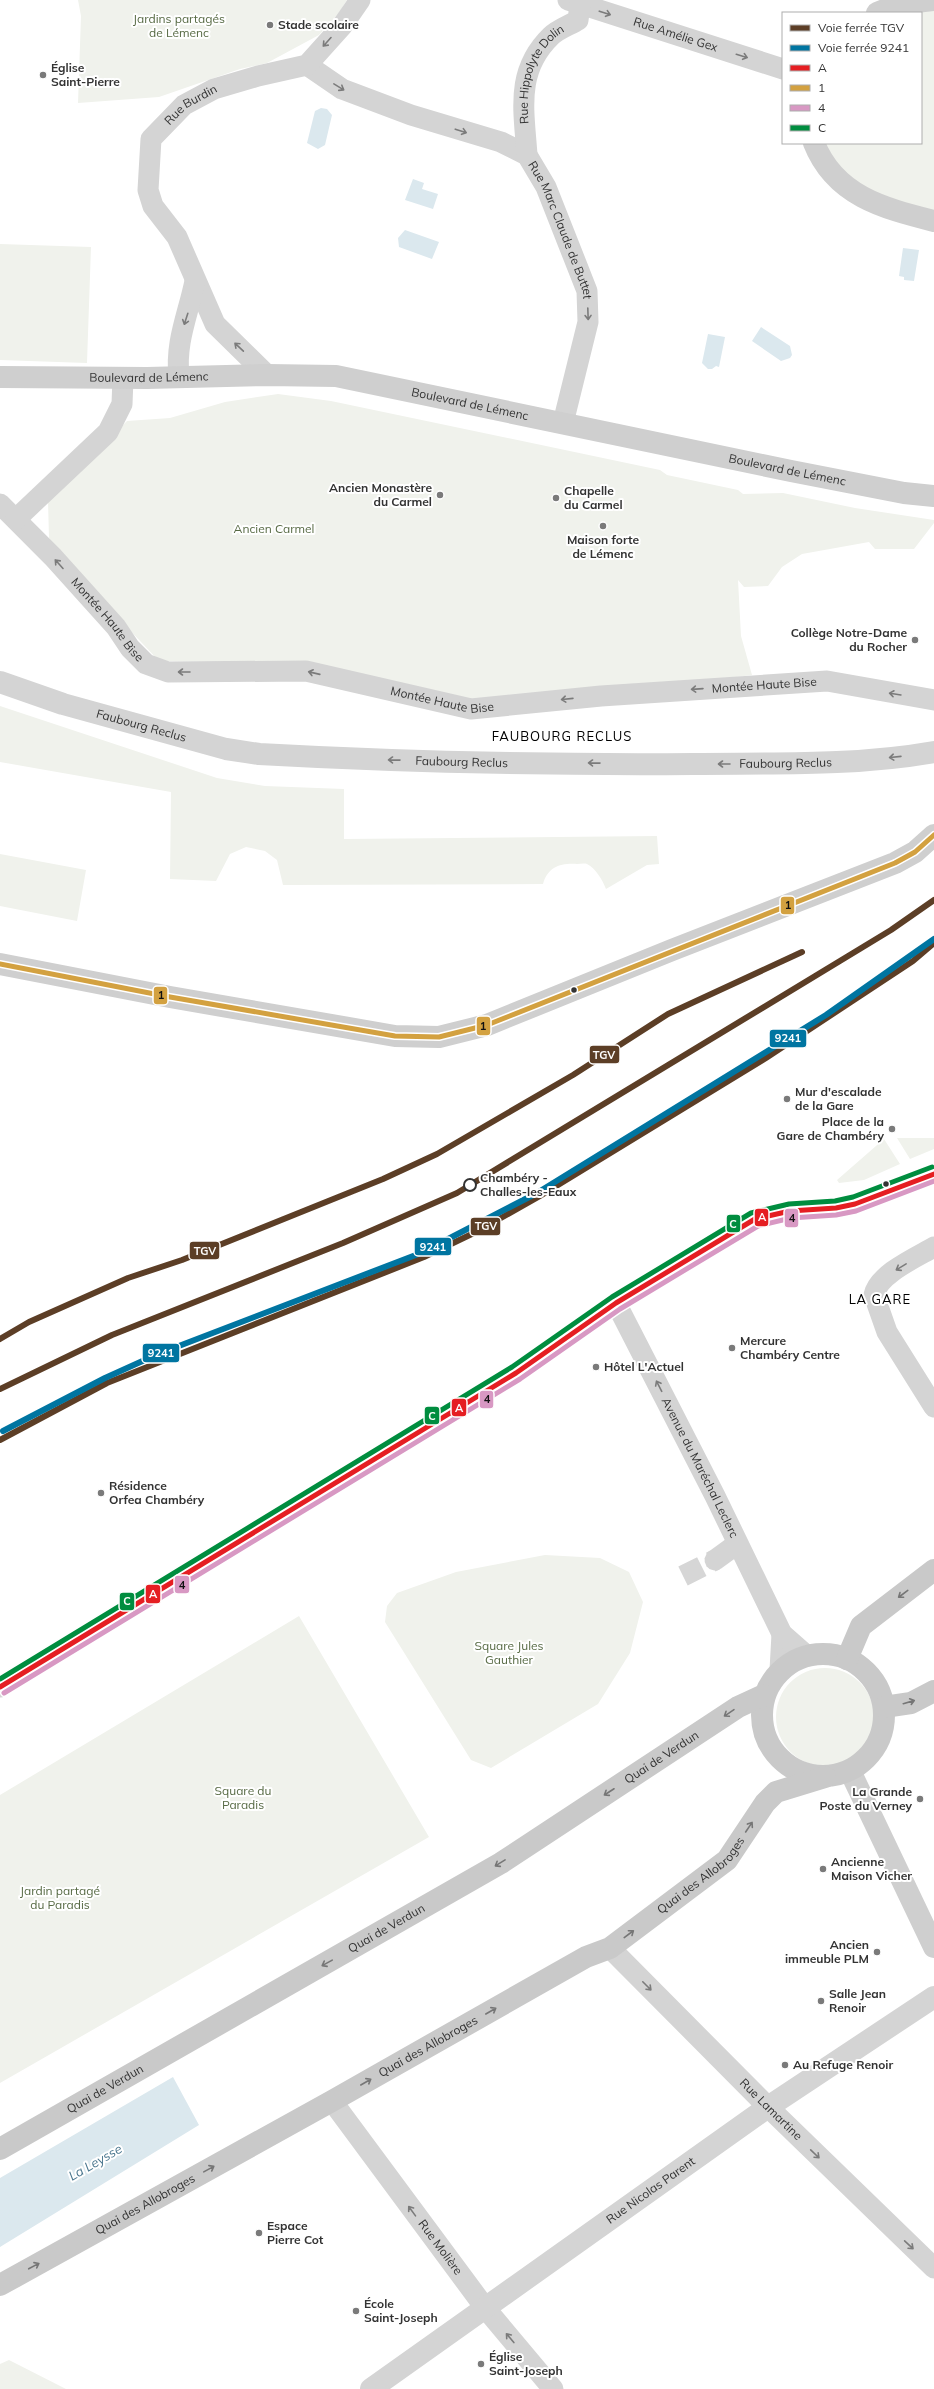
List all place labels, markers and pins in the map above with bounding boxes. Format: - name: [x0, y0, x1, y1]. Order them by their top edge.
- place label: Stade scolaire: [278, 17, 359, 32]
- marker: Stade scolaire: [265, 20, 275, 30]
- place label: Église Saint-Pierre: [51, 60, 120, 89]
- marker: Église Saint-Pierre: [38, 70, 48, 80]
- place label: Ancien Monastère du Carmel: [329, 480, 432, 509]
- place label: Chapelle du Carmel: [564, 483, 623, 512]
- marker: Ancien Monastère du Carmel: [435, 490, 445, 500]
- marker: Chapelle du Carmel: [551, 493, 561, 503]
- marker: Maison forte de Lémenc: [598, 521, 608, 531]
- place label: Maison forte de Lémenc: [567, 532, 639, 561]
- place label: Collège Notre-Dame du Rocher: [791, 625, 907, 654]
- marker: Collège Notre-Dame du Rocher: [910, 635, 920, 645]
- unlabelled marker: [569, 985, 579, 995]
- place label: Mur d'escalade de la Gare: [795, 1084, 882, 1113]
- marker: Mur d'escalade de la Gare: [782, 1094, 792, 1104]
- place label: Place de la Gare de Chambéry: [777, 1114, 884, 1143]
- marker: Place de la Gare de Chambéry: [887, 1124, 897, 1134]
- place label: Chambéry - Challes-les-Eaux: [480, 1170, 577, 1199]
- marker: Chambéry - Challes-les-Eaux: [463, 1178, 477, 1192]
- unlabelled marker: [881, 1179, 891, 1189]
- place label: Mercure Chambéry Centre: [740, 1333, 840, 1362]
- marker: Mercure Chambéry Centre: [727, 1343, 737, 1353]
- place label: Hôtel L'Actuel: [604, 1359, 684, 1374]
- marker: Hôtel L'Actuel: [591, 1362, 601, 1372]
- place label: Résidence Orfea Chambéry: [109, 1478, 205, 1507]
- marker: Résidence Orfea Chambéry: [96, 1488, 106, 1498]
- place label: La Grande Poste du Verney: [820, 1784, 912, 1813]
- marker: La Grande Poste du Verney: [915, 1794, 925, 1804]
- place label: Ancienne Maison Vicher: [831, 1854, 912, 1883]
- marker: Ancienne Maison Vicher: [818, 1864, 828, 1874]
- place label: Ancien immeuble PLM: [785, 1937, 869, 1966]
- marker: Ancien immeuble PLM: [872, 1947, 882, 1957]
- place label: Salle Jean Renoir: [829, 1986, 886, 2015]
- marker: Salle Jean Renoir: [816, 1996, 826, 2006]
- place label: Au Refuge Renoir: [793, 2057, 893, 2072]
- marker: Au Refuge Renoir: [780, 2060, 790, 2070]
- place label: Espace Pierre Cot: [267, 2218, 324, 2247]
- marker: Espace Pierre Cot: [254, 2228, 264, 2238]
- place label: École Saint-Joseph: [364, 2296, 438, 2325]
- marker: École Saint-Joseph: [351, 2306, 361, 2316]
- place label: Église Saint-Joseph: [489, 2349, 563, 2378]
- marker: Église Saint-Joseph: [476, 2359, 486, 2369]

